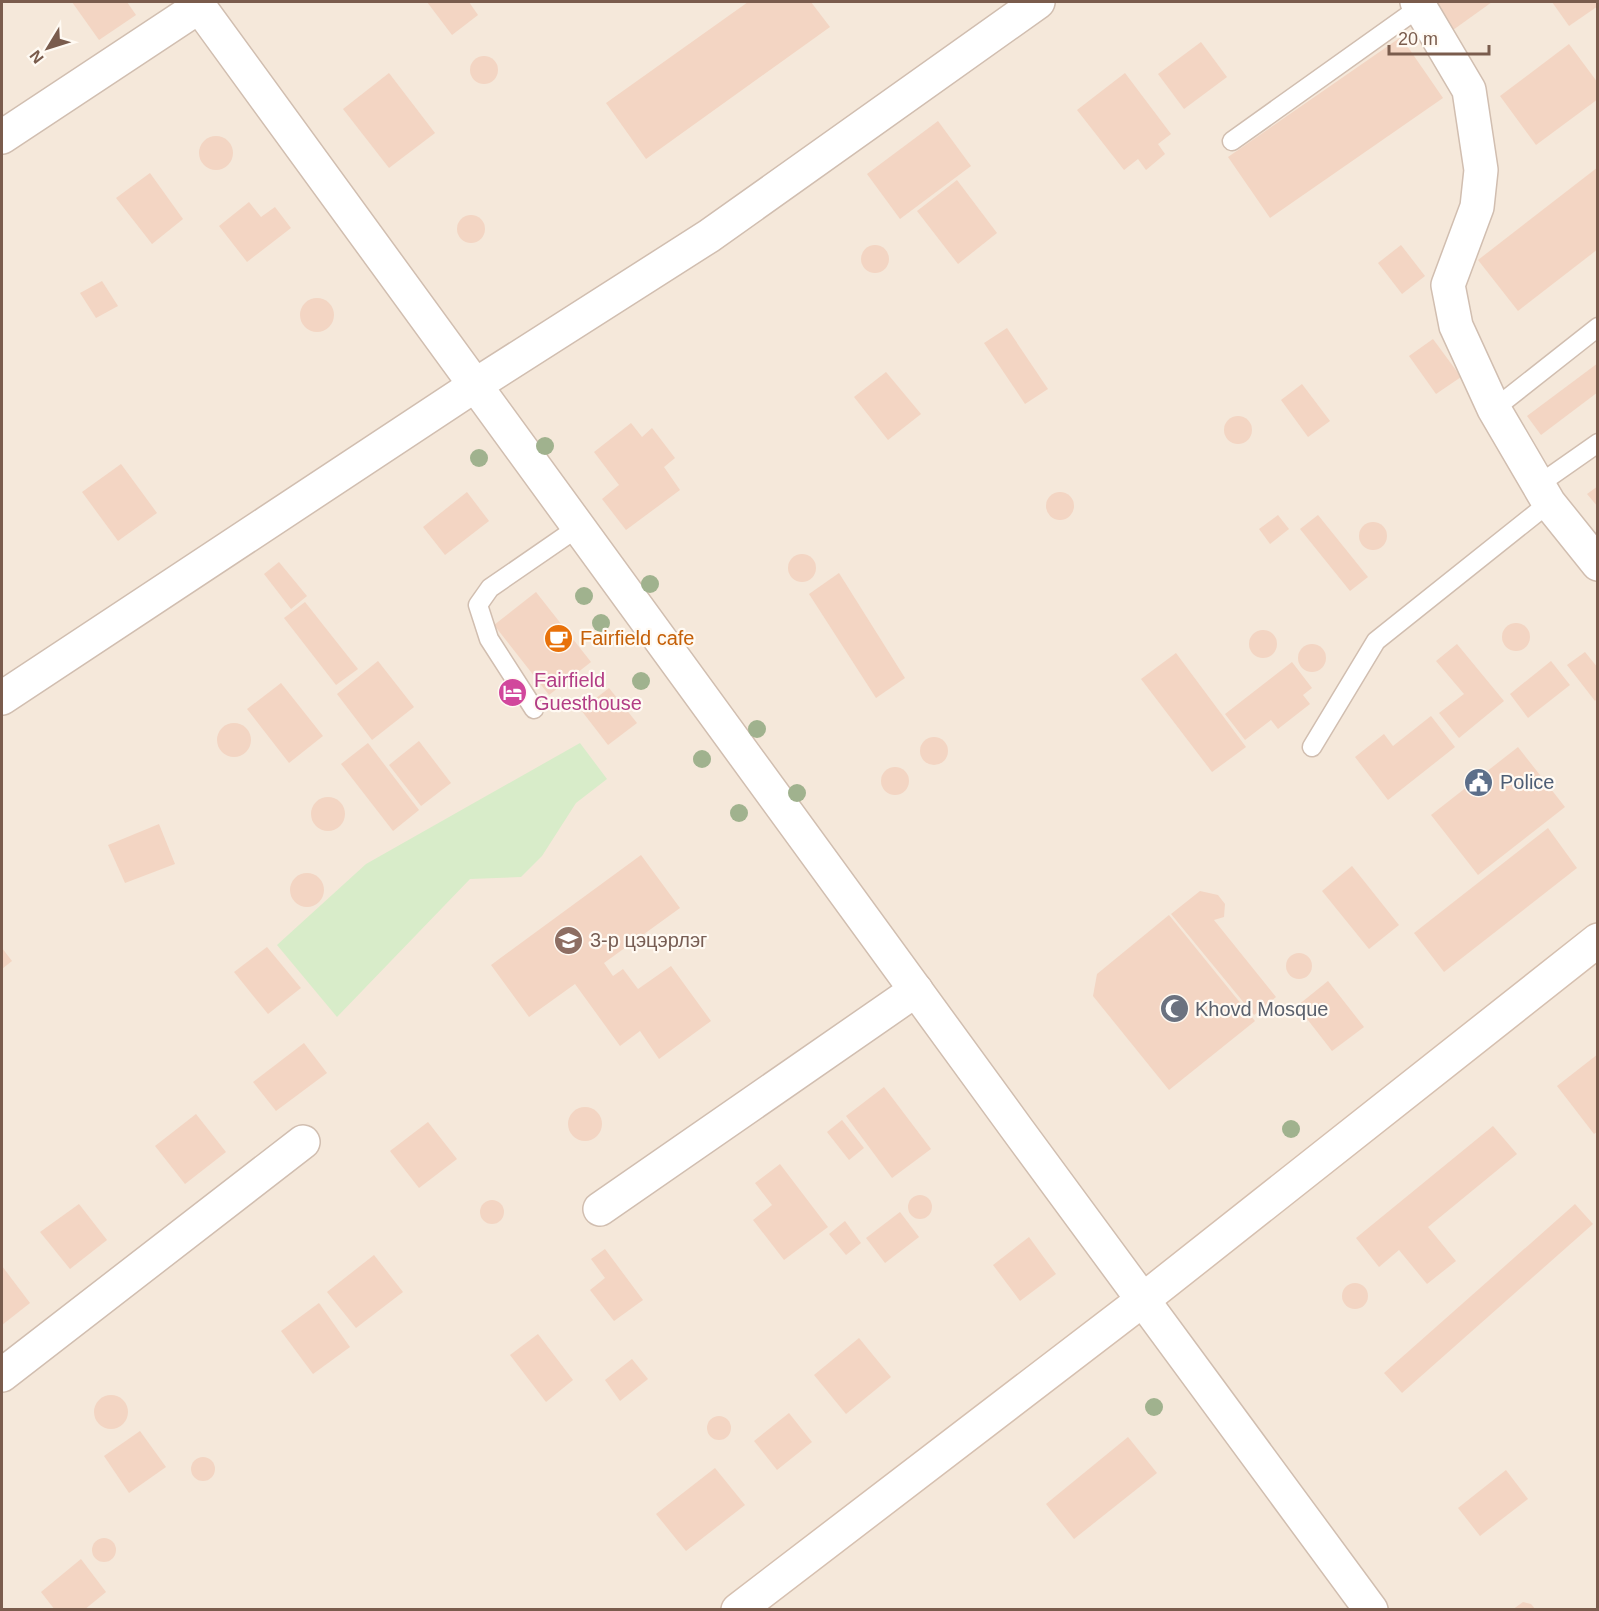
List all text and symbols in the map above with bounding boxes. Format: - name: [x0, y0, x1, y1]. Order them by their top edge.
- north arrow: [18, 18, 78, 78]
- scale bar: [1389, 18, 1490, 56]
- text: 20 m: [1398, 29, 1438, 49]
- text: N: [26, 47, 47, 67]
- cafe icon: Fairfield cafe: [543, 622, 575, 654]
- place label: Fairfield cafe: [580, 627, 695, 649]
- place label: Fairfield Guesthouse: [534, 669, 642, 714]
- hotel icon: Fairfield Guesthouse: [497, 676, 529, 708]
- public building icon: Police: [1463, 766, 1495, 798]
- place label: Police: [1500, 771, 1554, 793]
- school or university icon: 3-р цэцэрлэг: [553, 924, 585, 956]
- place label: 3-р цэцэрлэг: [590, 929, 707, 951]
- mosque icon: Khovd Mosque: [1158, 993, 1190, 1025]
- place label: Khovd Mosque: [1195, 998, 1328, 1020]

